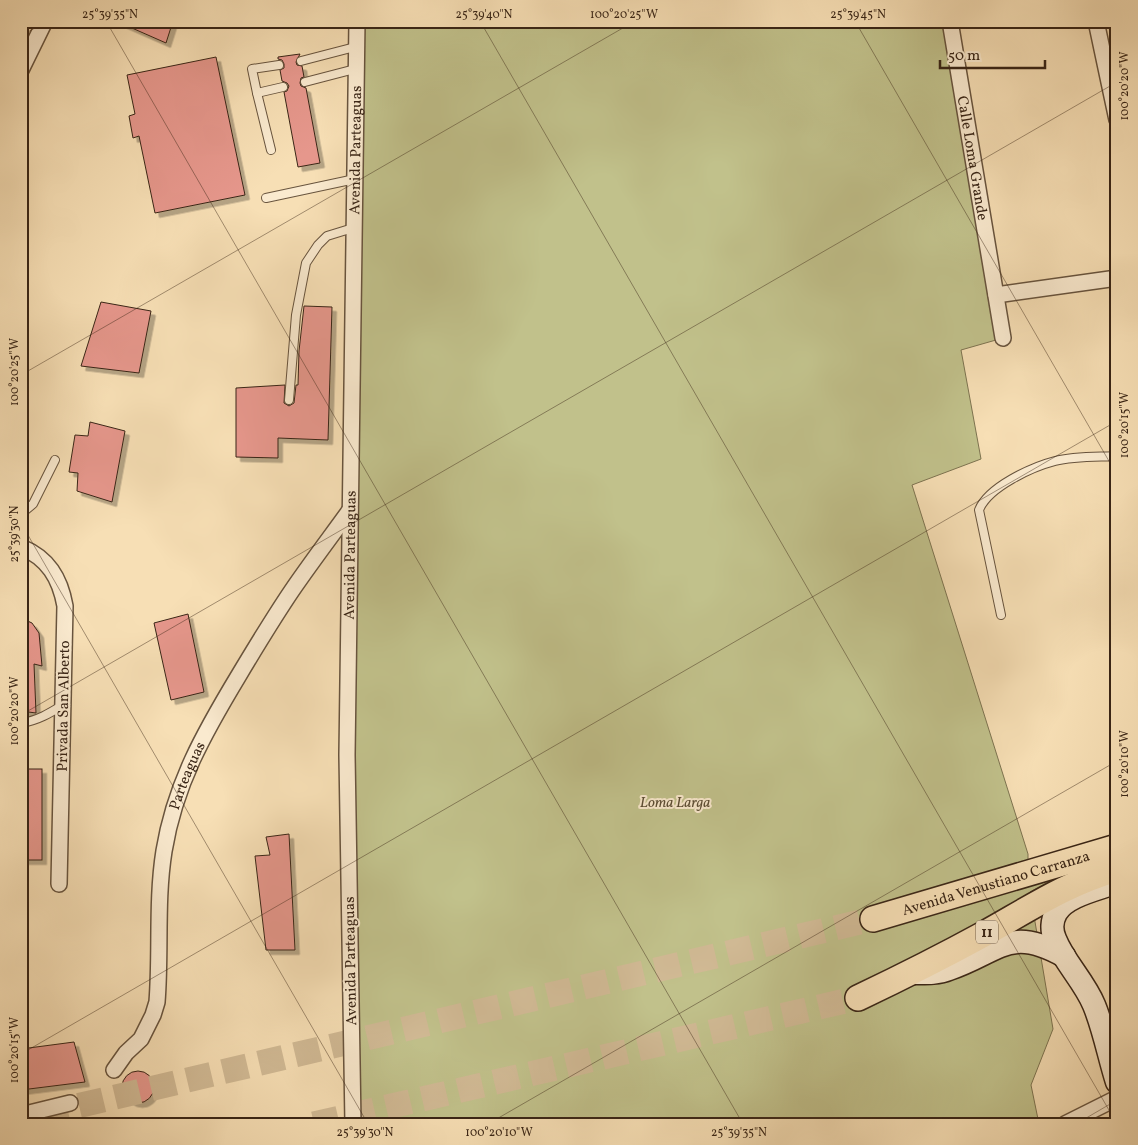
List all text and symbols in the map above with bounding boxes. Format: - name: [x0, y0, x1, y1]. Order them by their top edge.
- text: 25°39'35"N: [82, 7, 138, 23]
- text: 25°39'40"N: [456, 7, 513, 23]
- text: 100°20'25"W: [590, 7, 658, 23]
- text: 25°39'45"N: [830, 7, 886, 23]
- scale bar: [940, 38, 1046, 70]
- text: 50 m: [948, 46, 980, 67]
- text: 100°20'20"W: [1117, 51, 1133, 121]
- street label: Avenida Parteaguas: [345, 85, 368, 215]
- street label: Calle Loma Grande: [951, 95, 992, 222]
- text: 100°20'25"W: [7, 338, 23, 406]
- text: 100°20'15"W: [1117, 392, 1133, 458]
- street label: Avenida Parteaguas: [340, 490, 363, 620]
- text: 25°39'30"N: [7, 505, 23, 562]
- street label: Privada San Alberto: [53, 640, 76, 772]
- text: 100°20'20"W: [7, 676, 23, 746]
- text: 100°20'10"W: [1117, 730, 1133, 798]
- street label: Parteaguas: [165, 738, 212, 813]
- park label: Loma Larga: [640, 793, 710, 814]
- street label: Avenida Venustiano Carranza: [900, 847, 1093, 922]
- street label: Avenida Parteaguas: [340, 896, 363, 1026]
- road number: 11: [976, 920, 998, 944]
- text: 100°20'15"W: [7, 1017, 23, 1083]
- text: 25°39'30"N: [337, 1125, 394, 1141]
- text: 100°20'10"W: [465, 1125, 533, 1141]
- text: 25°39'35"N: [711, 1125, 767, 1141]

